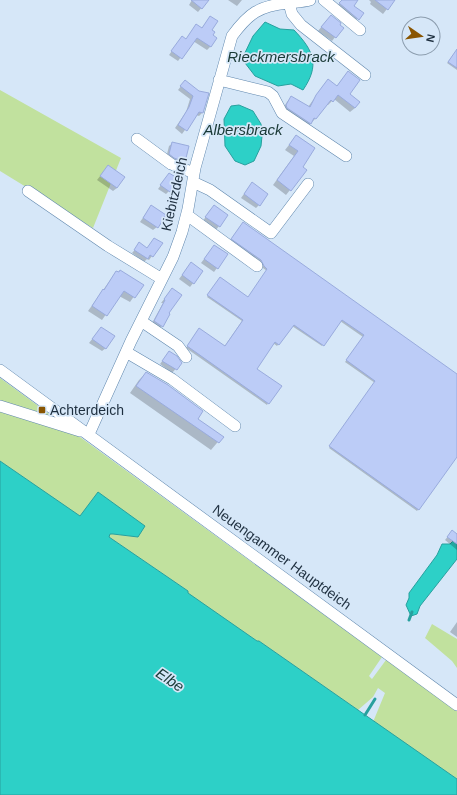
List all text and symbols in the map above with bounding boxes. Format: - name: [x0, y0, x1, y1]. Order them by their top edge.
- north arrow: [401, 16, 441, 56]
- text: N: [424, 33, 437, 44]
- water label: Rieckmersbrack: [227, 48, 336, 65]
- water label: Albersbrack: [202, 121, 284, 138]
- street label: Kiebitzdeich: [158, 155, 190, 233]
- place label: Achterdeich: [50, 402, 124, 418]
- marker: Achterdeich: [37, 405, 47, 415]
- street label: Neuengammer Hauptdeich: [210, 501, 354, 613]
- water label: Elbe: [153, 664, 187, 695]

